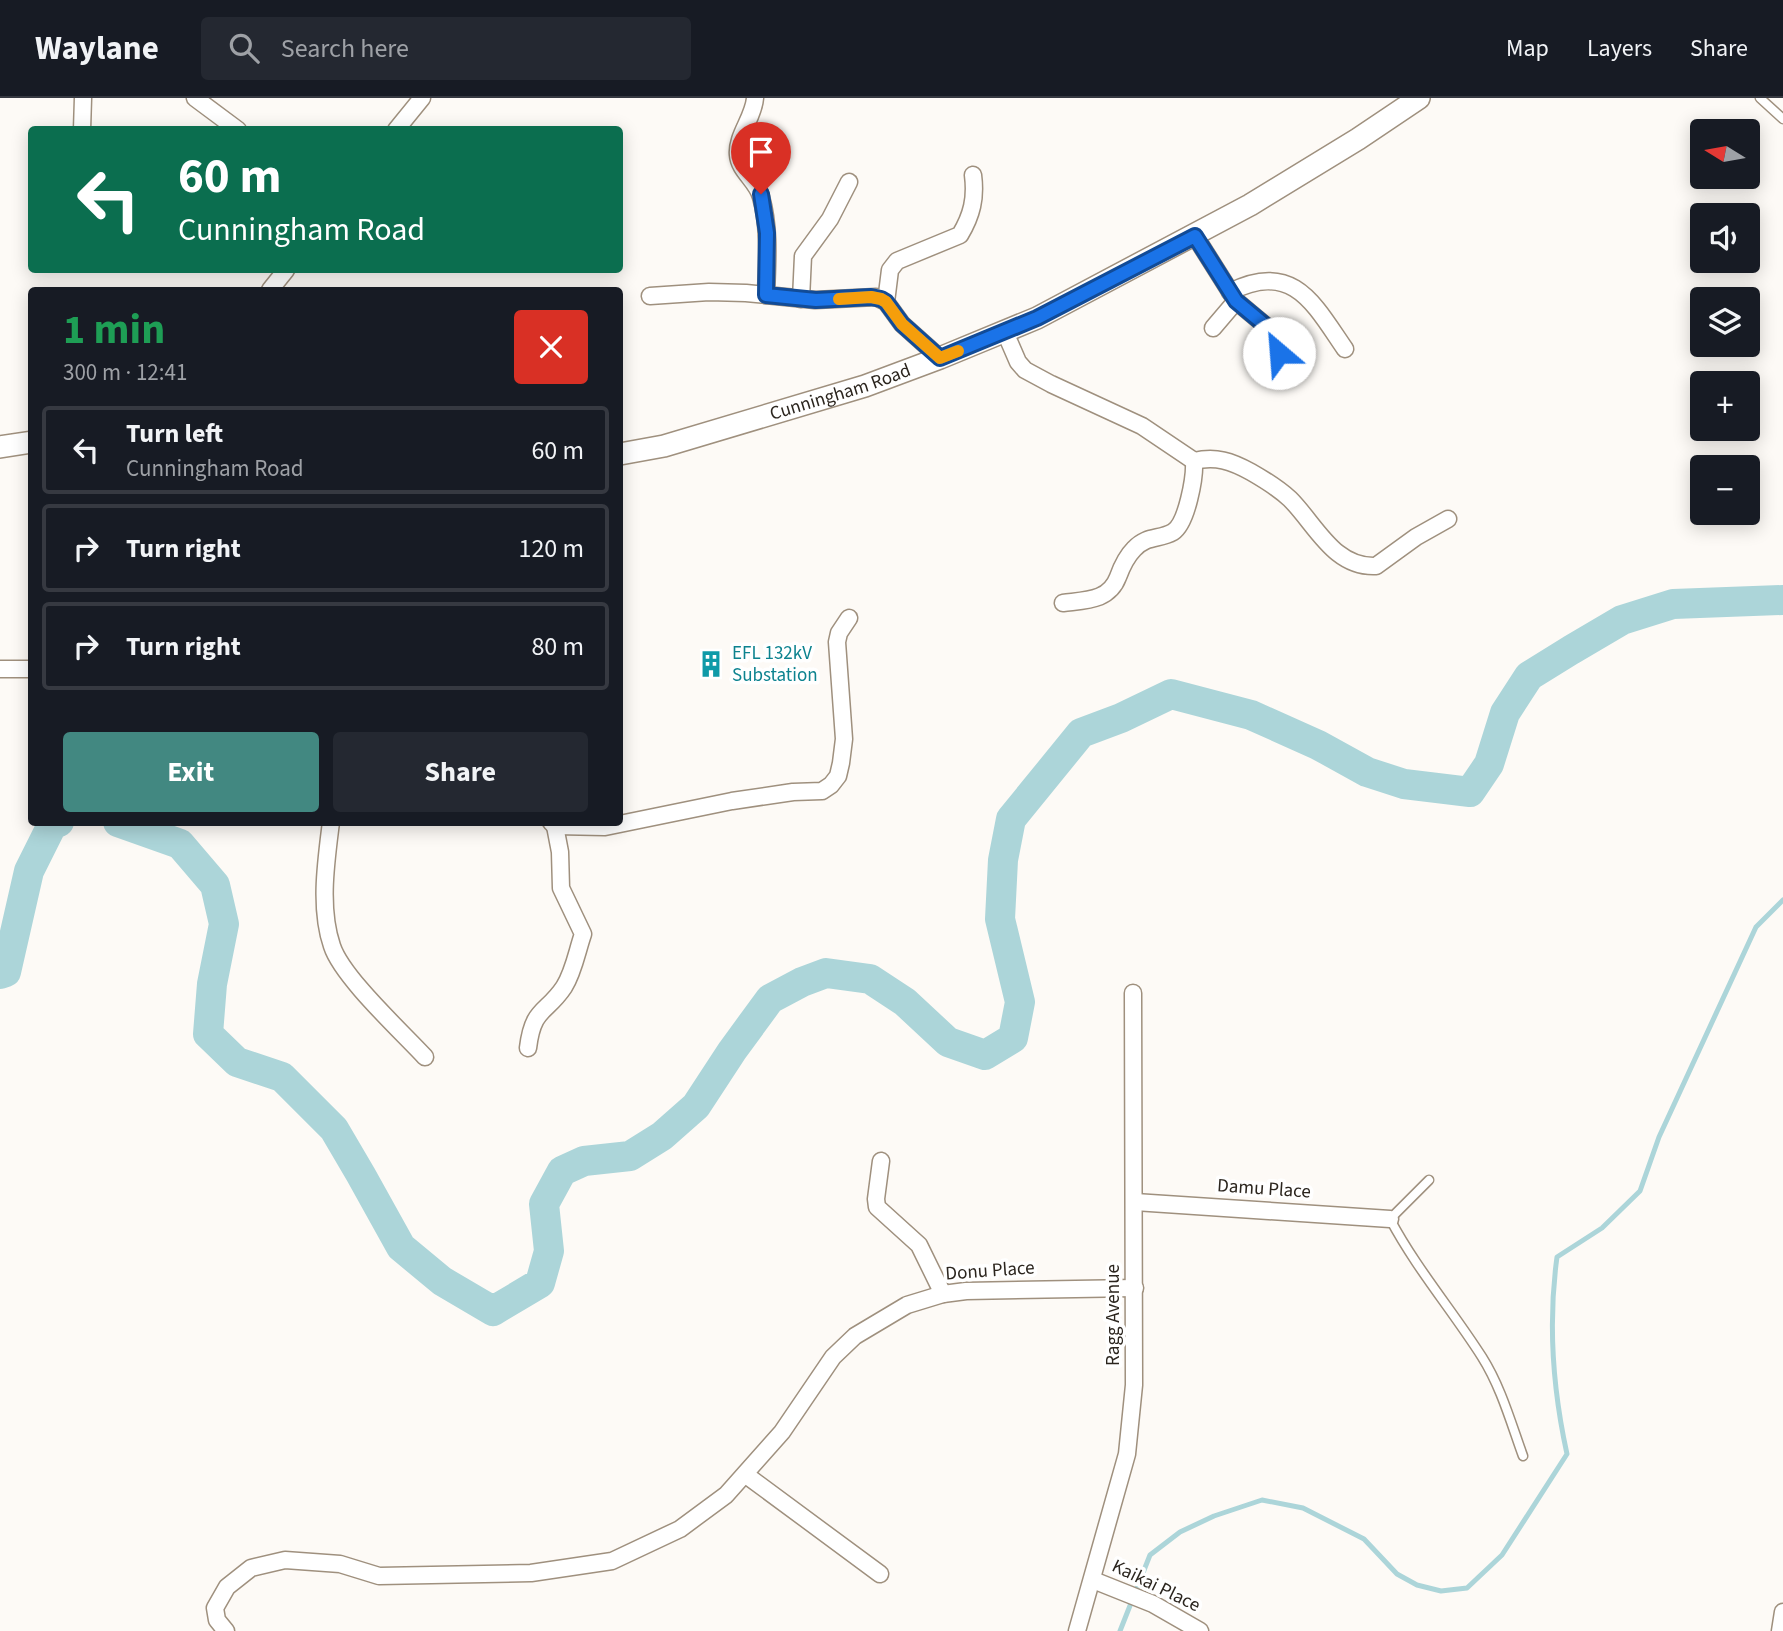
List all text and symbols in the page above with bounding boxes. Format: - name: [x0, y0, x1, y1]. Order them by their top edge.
- search box: [201, 17, 691, 80]
- text: Waylane: [35, 25, 159, 72]
- icon: search: [225, 29, 263, 67]
- text: Search here: [281, 30, 409, 67]
- text: Map: [1506, 31, 1549, 66]
- text: Layers: [1587, 31, 1652, 66]
- text: Share: [1690, 31, 1748, 66]
- north arrow: [1690, 119, 1760, 189]
- map controls: [1690, 119, 1760, 525]
- pin: [731, 122, 791, 194]
- icon: arrive: [742, 133, 780, 171]
- text: 60 m: [178, 142, 282, 212]
- icon: left: [63, 154, 154, 245]
- button: sound: [1690, 203, 1760, 273]
- text: Cunningham Road: [178, 207, 425, 253]
- button: layers: [1690, 287, 1760, 357]
- text: 1 min: [63, 300, 165, 360]
- button: close: [514, 310, 588, 384]
- position arrow: [1242, 316, 1316, 390]
- text: 300 m · 12:41: [63, 356, 187, 389]
- street label: Cunningham Road: [766, 357, 915, 427]
- button: +: [1690, 371, 1760, 441]
- text: Turn left: [126, 415, 223, 452]
- icon: left: [67, 431, 105, 469]
- text: 60 m: [531, 432, 584, 469]
- text: Cunningham Road: [126, 452, 304, 485]
- button: −: [1690, 455, 1760, 525]
- icon: right: [67, 529, 105, 567]
- text: Turn right: [126, 530, 241, 567]
- text: 120 m: [518, 530, 584, 567]
- icon: right: [67, 627, 105, 665]
- text: Turn right: [126, 628, 241, 665]
- text: 80 m: [531, 628, 584, 665]
- place label: EFL 132kV Substation: [732, 640, 818, 689]
- building icon: EFL 132kV Substation: [696, 649, 726, 679]
- button: Exit: [63, 732, 319, 812]
- button: Share: [333, 732, 588, 812]
- street label: Damu Place: [1216, 1172, 1312, 1206]
- street label: Donu Place: [944, 1254, 1036, 1288]
- street label: Ragg Avenue: [1100, 1264, 1127, 1366]
- street label: Kaikai Place: [1107, 1553, 1205, 1619]

